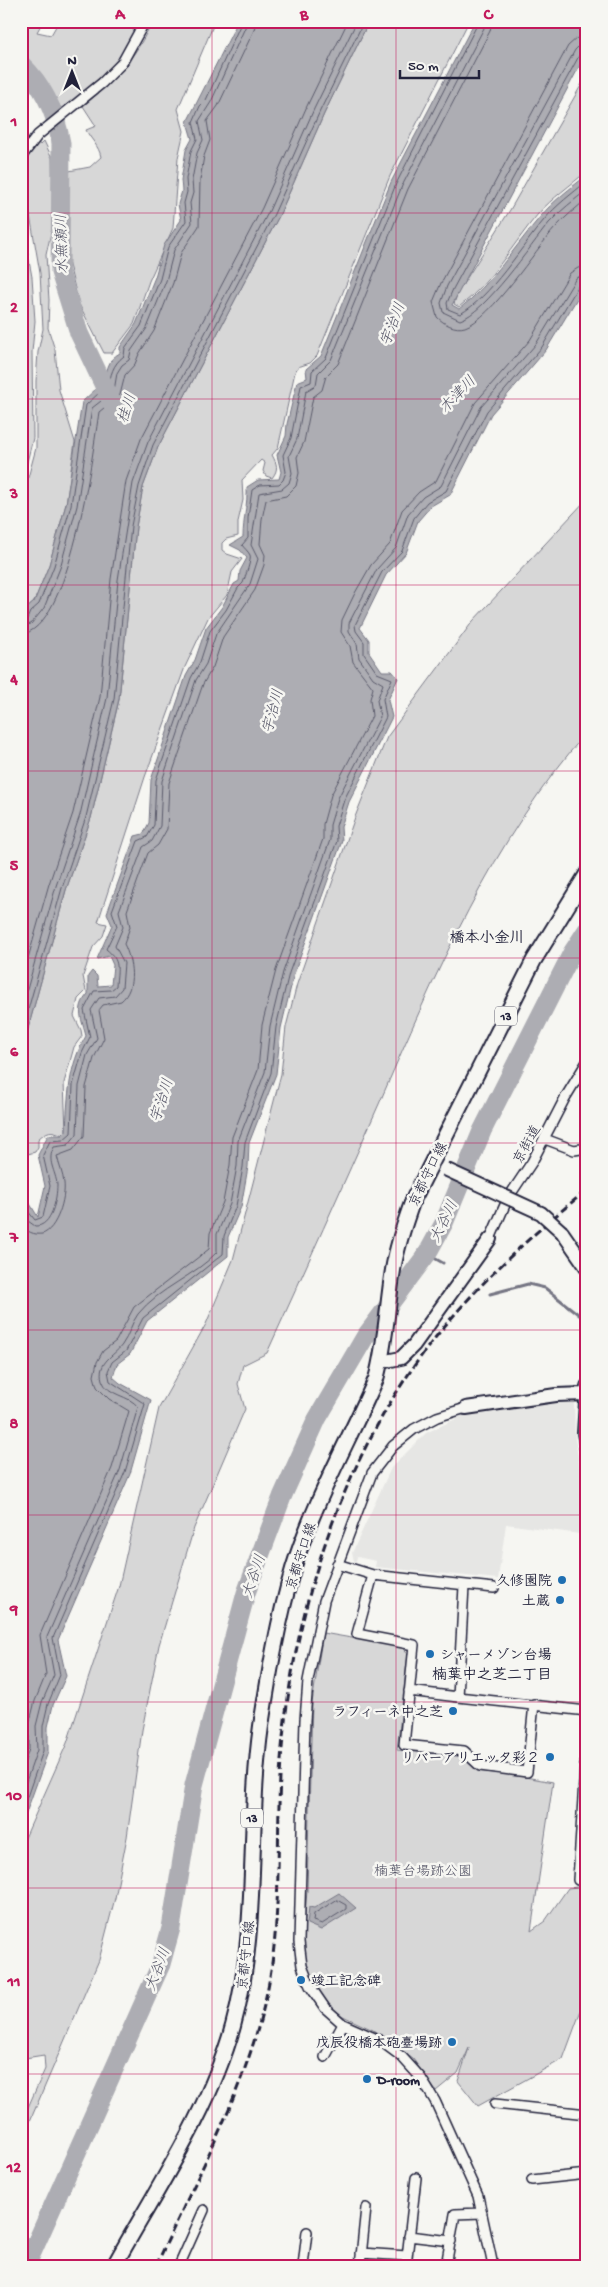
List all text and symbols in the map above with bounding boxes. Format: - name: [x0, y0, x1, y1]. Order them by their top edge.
- text: A: [114, 7, 126, 26]
- text: B: [299, 7, 309, 26]
- text: C: [483, 7, 494, 26]
- north arrow: [48, 48, 98, 98]
- scale bar: [400, 48, 479, 80]
- text: N: [67, 53, 77, 70]
- text: 50 m: [408, 58, 439, 76]
- text: 1: [10, 114, 17, 133]
- water label: 水無瀬川: [52, 214, 73, 274]
- text: 2: [10, 300, 18, 319]
- water label: 宇治川: [377, 300, 410, 349]
- water label: 木津川: [436, 372, 481, 418]
- water label: 桂川: [115, 392, 141, 426]
- text: 3: [9, 486, 18, 505]
- text: 4: [9, 672, 18, 691]
- water label: 宇治川: [259, 687, 288, 736]
- text: 5: [10, 858, 19, 877]
- district label: 橋本小金川: [449, 929, 525, 948]
- road number: 13: [495, 1006, 517, 1026]
- text: 6: [10, 1044, 19, 1063]
- water label: 宇治川: [147, 1076, 178, 1125]
- street label: 京街道: [511, 1123, 546, 1168]
- street label: 京都守口線: [406, 1140, 452, 1210]
- water label: 大谷川: [427, 1198, 463, 1246]
- text: 7: [9, 1230, 19, 1249]
- text: 8: [10, 1416, 19, 1435]
- street label: 京都守口線: [283, 1521, 321, 1593]
- water label: 大谷川: [239, 1552, 271, 1601]
- place label: 久修園院: [496, 1573, 552, 1591]
- marker: 久修園院: [556, 1574, 568, 1586]
- place label: 土蔵: [522, 1594, 550, 1611]
- marker: 土蔵: [554, 1594, 566, 1606]
- text: 9: [9, 1602, 18, 1621]
- place label: シャーメゾン台場: [440, 1647, 551, 1665]
- marker: シャーメゾン台場: [424, 1648, 436, 1660]
- district label: 楠葉中之芝二丁目: [432, 1666, 552, 1685]
- place label: ラフィーネ中之芝: [333, 1705, 443, 1722]
- marker: ラフィーネ中之芝: [447, 1705, 459, 1717]
- place label: リバーアリエッタ彩２: [401, 1750, 540, 1768]
- marker: リバーアリエッタ彩２: [544, 1751, 556, 1763]
- text: 10: [5, 1788, 22, 1807]
- road number: 13: [241, 1809, 263, 1828]
- park label: 楠葉台場跡公園: [374, 1864, 472, 1881]
- street label: 京都守口線: [235, 1920, 260, 1991]
- water label: 大谷川: [142, 1945, 175, 1994]
- text: 11: [7, 1974, 20, 1993]
- marker: 竣工記念碑: [295, 1974, 307, 1986]
- place label: 竣工記念碑: [311, 1974, 381, 1991]
- place label: 戊辰役橋本砲臺場跡: [316, 2035, 442, 2053]
- marker: 戊辰役橋本砲臺場跡: [446, 2036, 458, 2048]
- marker: D-room: [361, 2073, 373, 2085]
- place label: D-room: [375, 2073, 420, 2090]
- text: 12: [6, 2160, 21, 2179]

